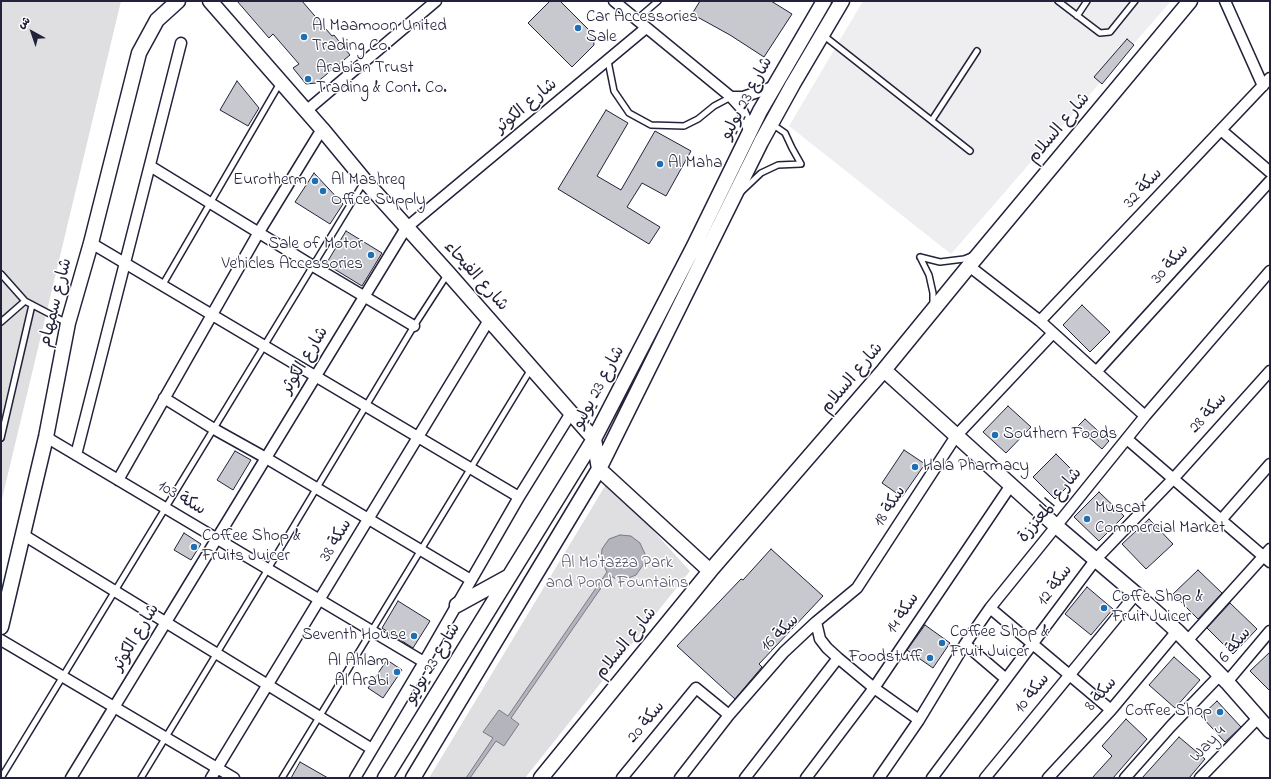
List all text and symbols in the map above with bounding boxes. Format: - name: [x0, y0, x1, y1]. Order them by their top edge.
- place label: Car Accessories Sale: [586, 8, 698, 48]
- north arrow: [12, 12, 52, 52]
- text: ش: [15, 13, 34, 33]
- place label: Al Maamoon United Trading Co.: [312, 17, 447, 57]
- marker: Car Accessories Sale: [573, 23, 583, 33]
- marker: Al Maamoon United Trading Co.: [299, 32, 309, 42]
- street label: شارع 23 يوليو: [718, 54, 778, 144]
- place label: Arabian Trust Trading & Cont. Co.: [316, 59, 447, 99]
- marker: Arabian Trust Trading & Cont. Co.: [303, 74, 313, 84]
- street label: شارع الكوثر: [492, 75, 562, 139]
- street label: شارع السلام: [1024, 89, 1096, 169]
- place label: Al Maha: [668, 154, 722, 174]
- marker: Al Maha: [655, 159, 665, 169]
- street label: سكة 32: [1120, 164, 1168, 214]
- place label: Eurotherm: [233, 171, 307, 191]
- place label: Al Mashreq Office Supply: [331, 171, 426, 211]
- marker: Eurotherm: [310, 176, 320, 186]
- marker: Al Mashreq Office Supply: [318, 186, 328, 196]
- place label: Sale of Motor Vehicles Accessories: [221, 235, 363, 275]
- street label: شارع الفيحاء: [438, 238, 512, 316]
- street label: سكة 30: [1148, 241, 1194, 289]
- marker: Sale of Motor Vehicles Accessories: [366, 250, 376, 260]
- street label: شارع سمهام: [36, 256, 78, 350]
- street label: شارع الكوثر: [278, 324, 334, 398]
- street label: شارع السلام: [817, 339, 889, 419]
- street label: شارع 23 يوليو: [570, 343, 630, 433]
- street label: سكة 28: [1186, 390, 1232, 438]
- place label: Southern Foods: [1003, 425, 1117, 445]
- marker: Southern Foods: [990, 430, 1000, 440]
- place label: Hala Pharmacy: [923, 457, 1029, 477]
- marker: Hala Pharmacy: [910, 462, 920, 472]
- street label: شارع المعتززة: [1014, 464, 1088, 548]
- street label: سكة 103: [153, 477, 209, 521]
- street label: سكة 18: [870, 483, 912, 531]
- place label: Muscat Commercial Market: [1095, 499, 1225, 539]
- marker: Muscat Commercial Market: [1082, 514, 1092, 524]
- street label: سكة 38: [316, 516, 358, 566]
- place label: Coffee Shop & Fruits Juicer: [202, 527, 301, 567]
- marker: Coffee Shop & Fruits Juicer: [189, 542, 199, 552]
- park label: Al Mo'tazza Park and Pond Fountains: [546, 554, 688, 594]
- street label: سكة 12: [1034, 561, 1078, 611]
- place label: Coffe Shop & Fruit Juicer: [1112, 588, 1203, 628]
- street label: سكة 14: [883, 590, 925, 638]
- street label: شارع الكوثر: [109, 601, 165, 675]
- marker: Coffe Shop & Fruit Juicer: [1099, 603, 1109, 613]
- street label: شارع السلام: [592, 604, 662, 684]
- street label: سكة 16: [758, 611, 804, 657]
- street label: شارع 23 يوليو: [402, 620, 466, 708]
- place label: Coffee Shop & Fruit Juicer: [950, 623, 1049, 663]
- street label: سكة 6: [1215, 624, 1257, 668]
- place label: Seventh House: [302, 626, 406, 646]
- marker: Seventh House: [409, 631, 419, 641]
- marker: Coffee Shop & Fruit Juicer: [937, 638, 947, 648]
- place label: Foodstuff: [849, 648, 922, 668]
- place label: Al Ahlam Al Arabi: [328, 652, 389, 692]
- marker: Foodstuff: [925, 653, 935, 663]
- marker: Al Ahlam Al Arabi: [392, 667, 402, 677]
- street label: سكة 10: [1011, 670, 1055, 718]
- street label: سكة 8: [1082, 674, 1122, 716]
- street label: سكة 20: [624, 698, 670, 748]
- place label: Coffee Shop: [1125, 702, 1212, 722]
- marker: Coffee Shop: [1215, 707, 1225, 717]
- street label: Way 4: [1187, 722, 1231, 768]

